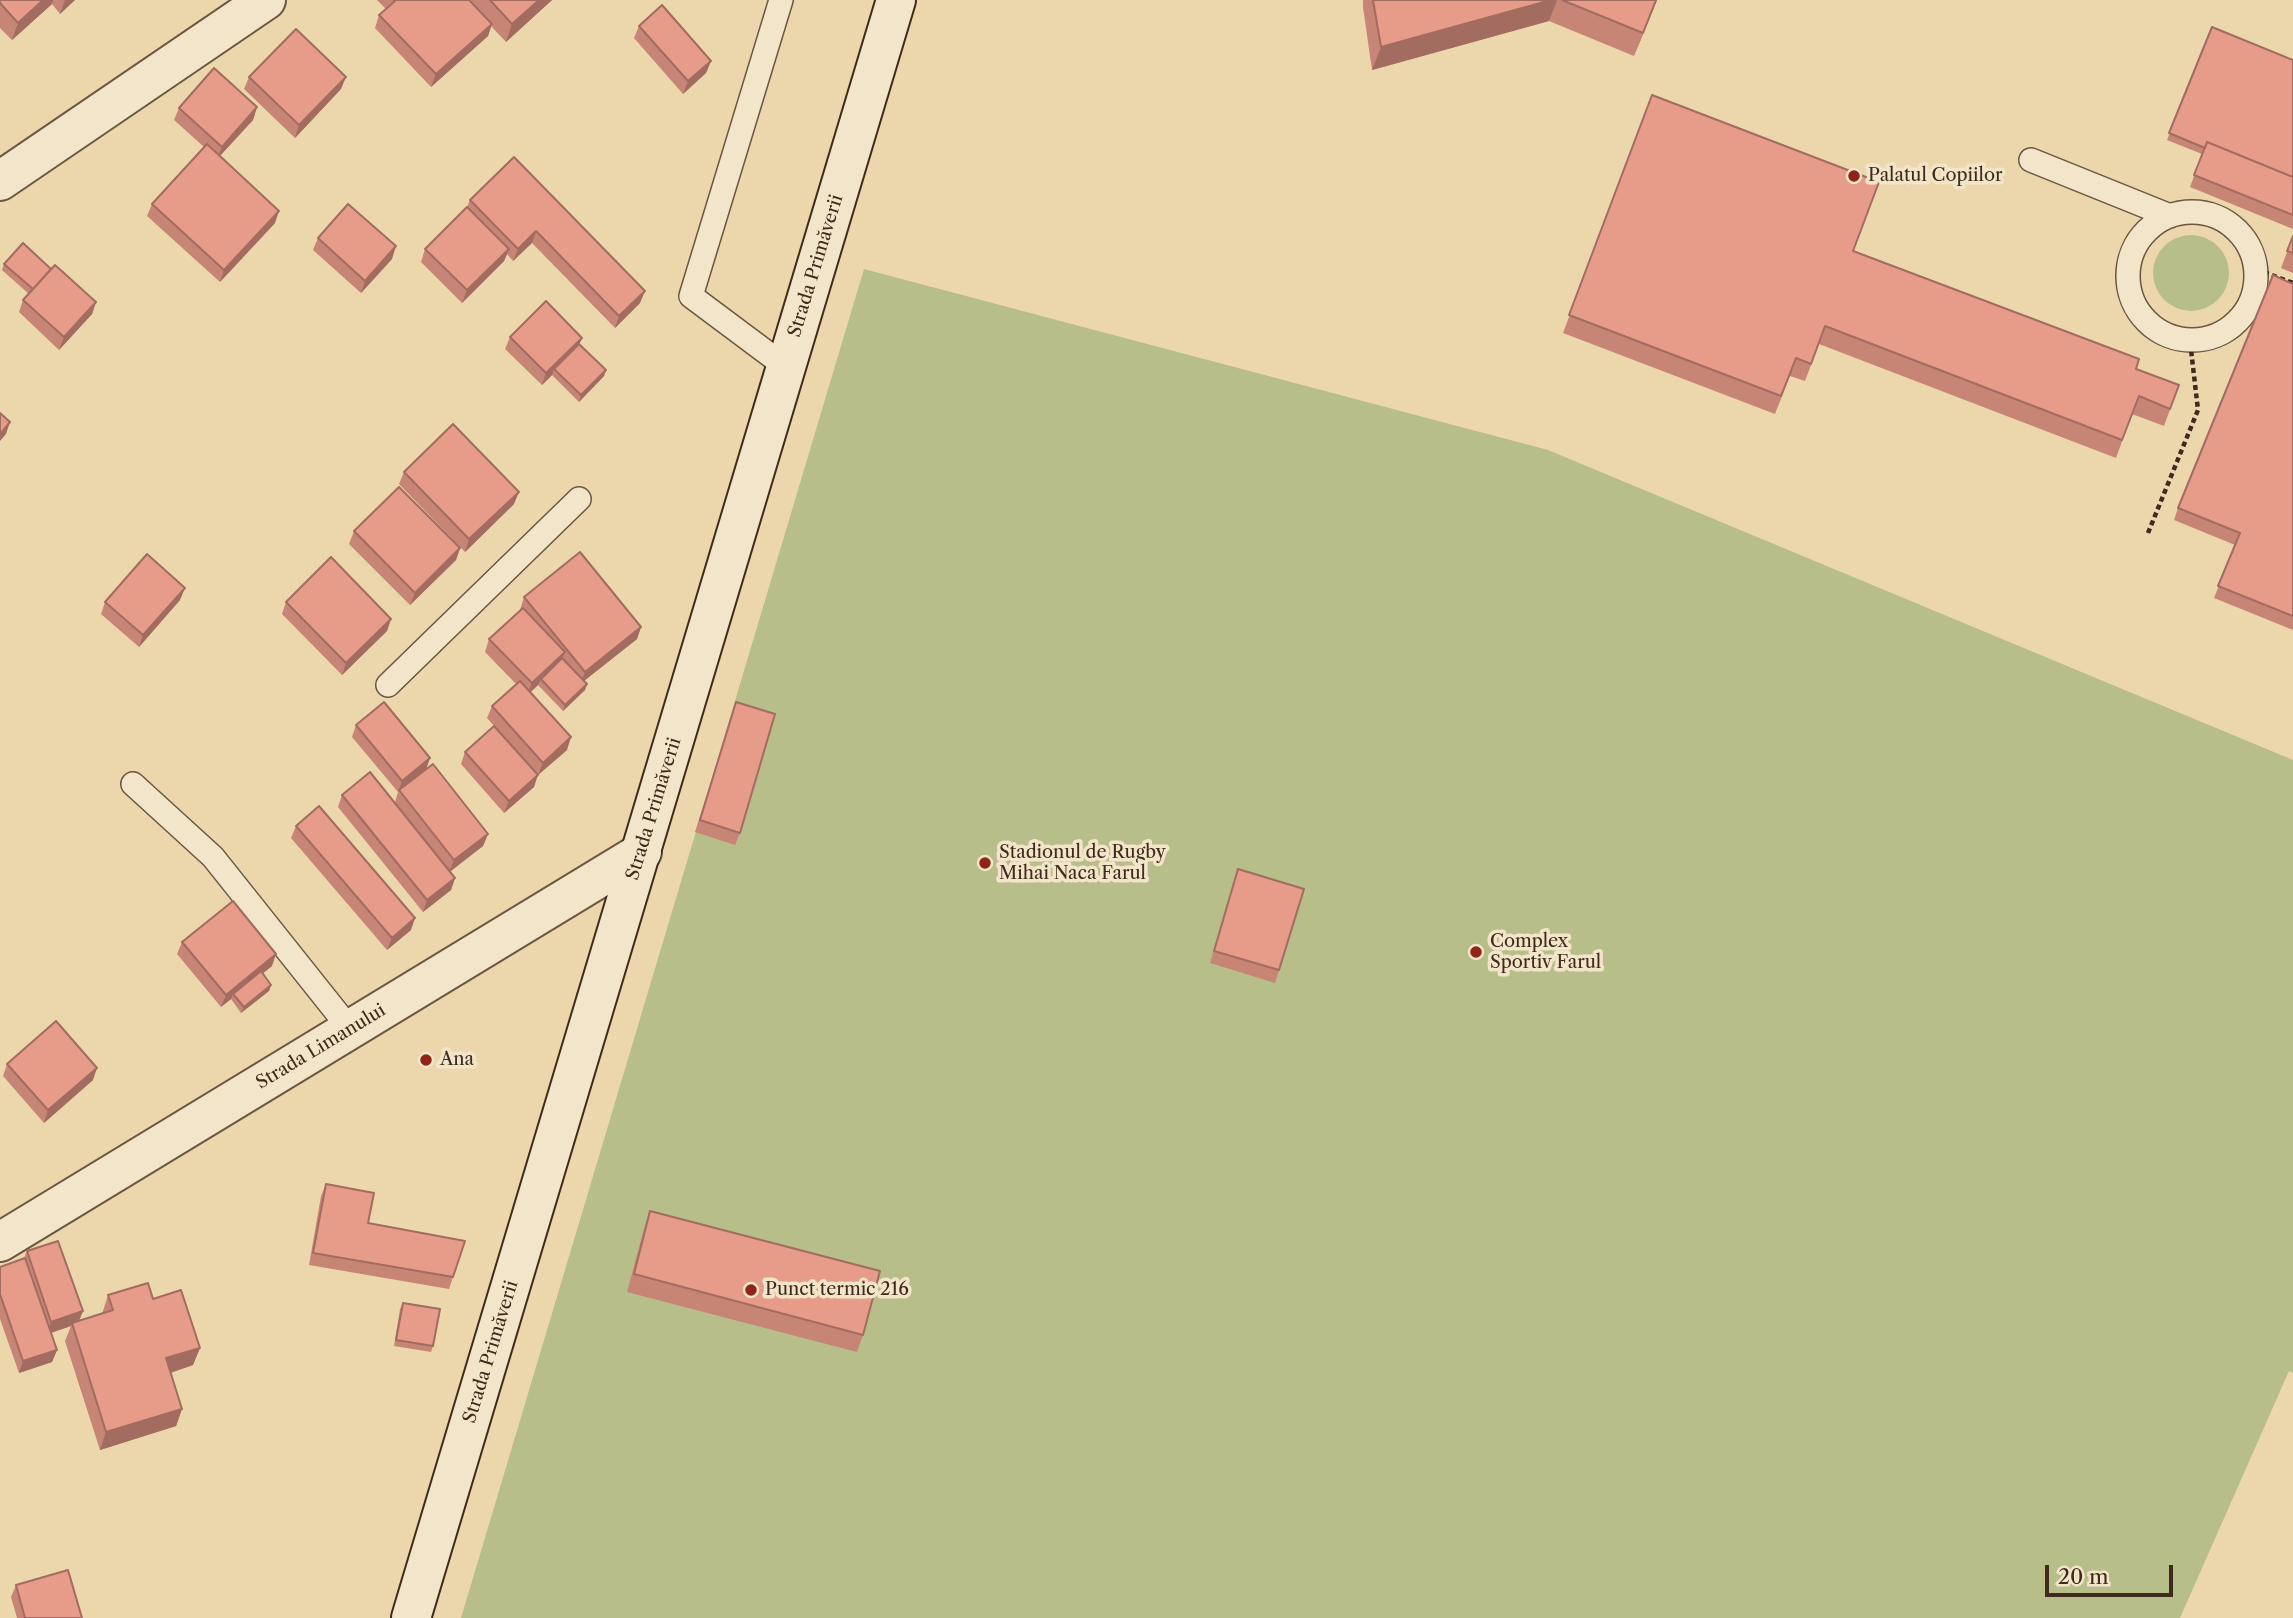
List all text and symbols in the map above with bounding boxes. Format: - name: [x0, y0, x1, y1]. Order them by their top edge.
- place label: Palatul Copiilor: [1868, 165, 2002, 187]
- marker: Palatul Copiilor: [1846, 168, 1862, 184]
- street label: Strada Primăverii: [784, 192, 848, 340]
- street label: Strada Primăverii: [622, 735, 686, 883]
- place label: Stadionul de Rugby Mihai Naca Farul: [999, 842, 1166, 884]
- marker: Stadionul de Rugby Mihai Naca Farul: [977, 855, 993, 871]
- place label: Complex Sportiv Farul: [1490, 931, 1601, 974]
- marker: Complex Sportiv Farul: [1468, 944, 1484, 960]
- street label: Strada Limanului: [252, 1000, 390, 1094]
- place label: Ana: [440, 1049, 474, 1071]
- marker: Ana: [418, 1052, 434, 1068]
- street label: Strada Primăverii: [459, 1278, 523, 1426]
- place label: Punct termic 216: [765, 1279, 909, 1301]
- marker: Punct termic 216: [743, 1282, 759, 1298]
- scale bar: [2048, 1552, 2176, 1596]
- text: 20 m: [2058, 1564, 2109, 1589]

